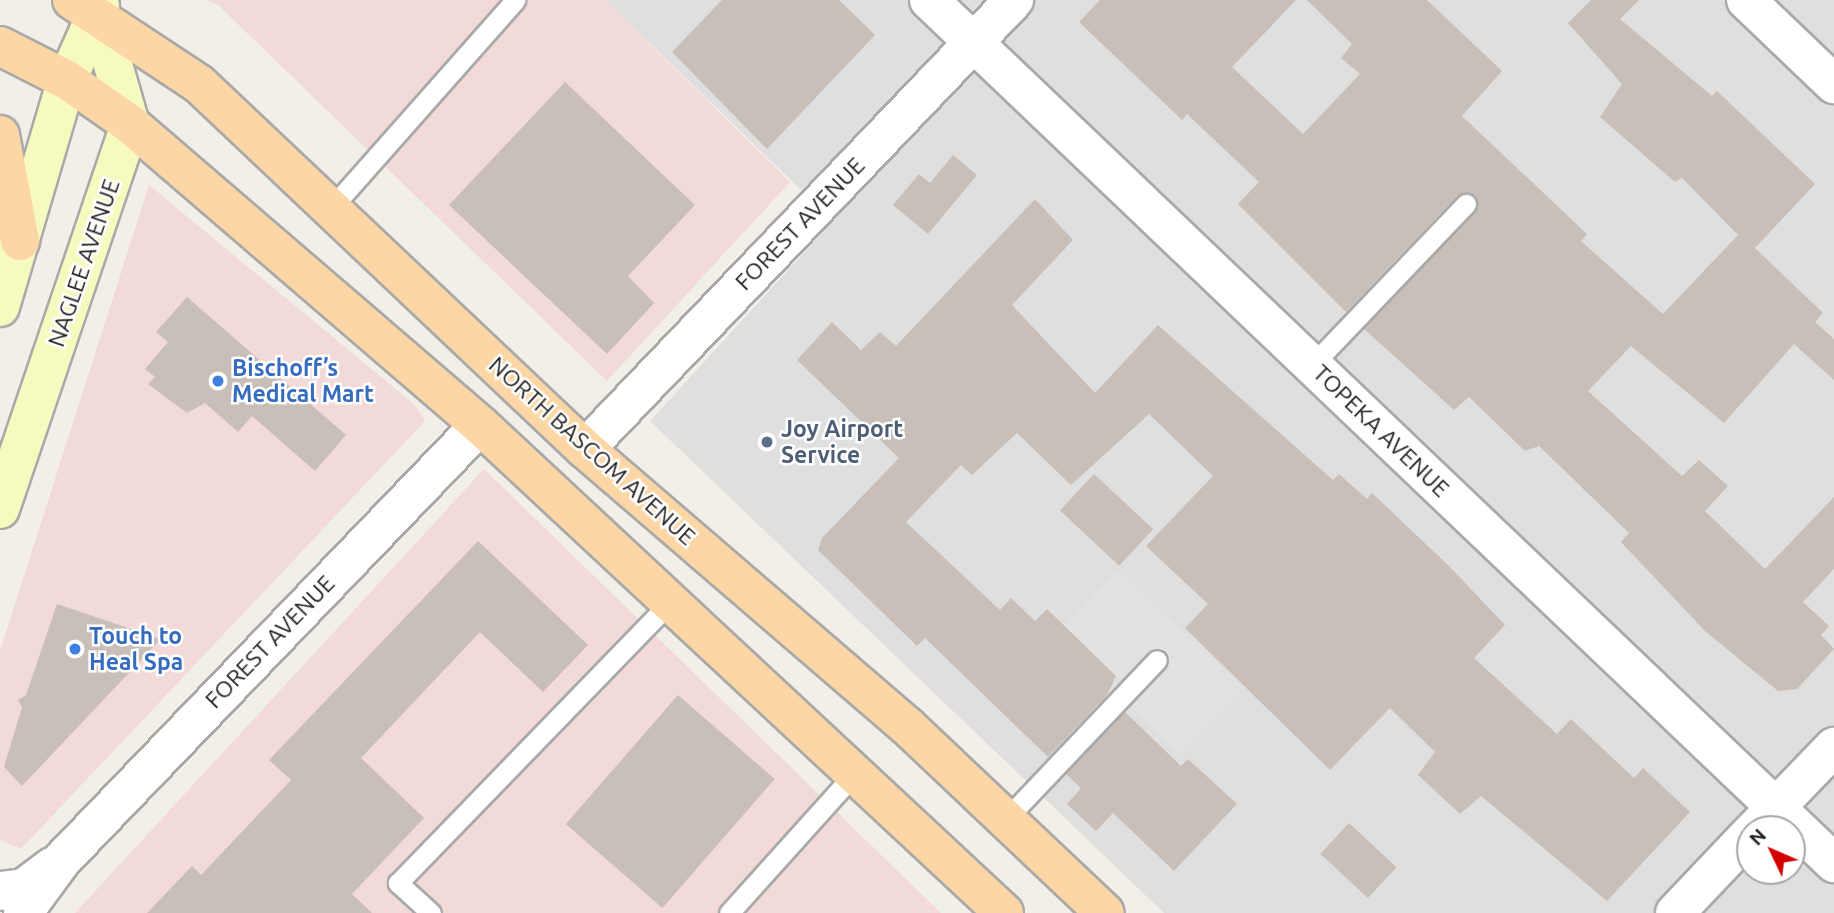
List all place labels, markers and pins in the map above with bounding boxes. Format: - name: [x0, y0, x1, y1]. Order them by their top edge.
- place label: Bischoff’s Medical Mart: [232, 354, 374, 408]
- marker: Bischoff’s Medical Mart: [210, 373, 226, 389]
- place label: Joy Airport Service: [781, 415, 903, 469]
- marker: Joy Airport Service: [759, 434, 775, 450]
- place label: Touch to Heal Spa: [89, 622, 183, 676]
- marker: Touch to Heal Spa: [67, 641, 83, 657]

